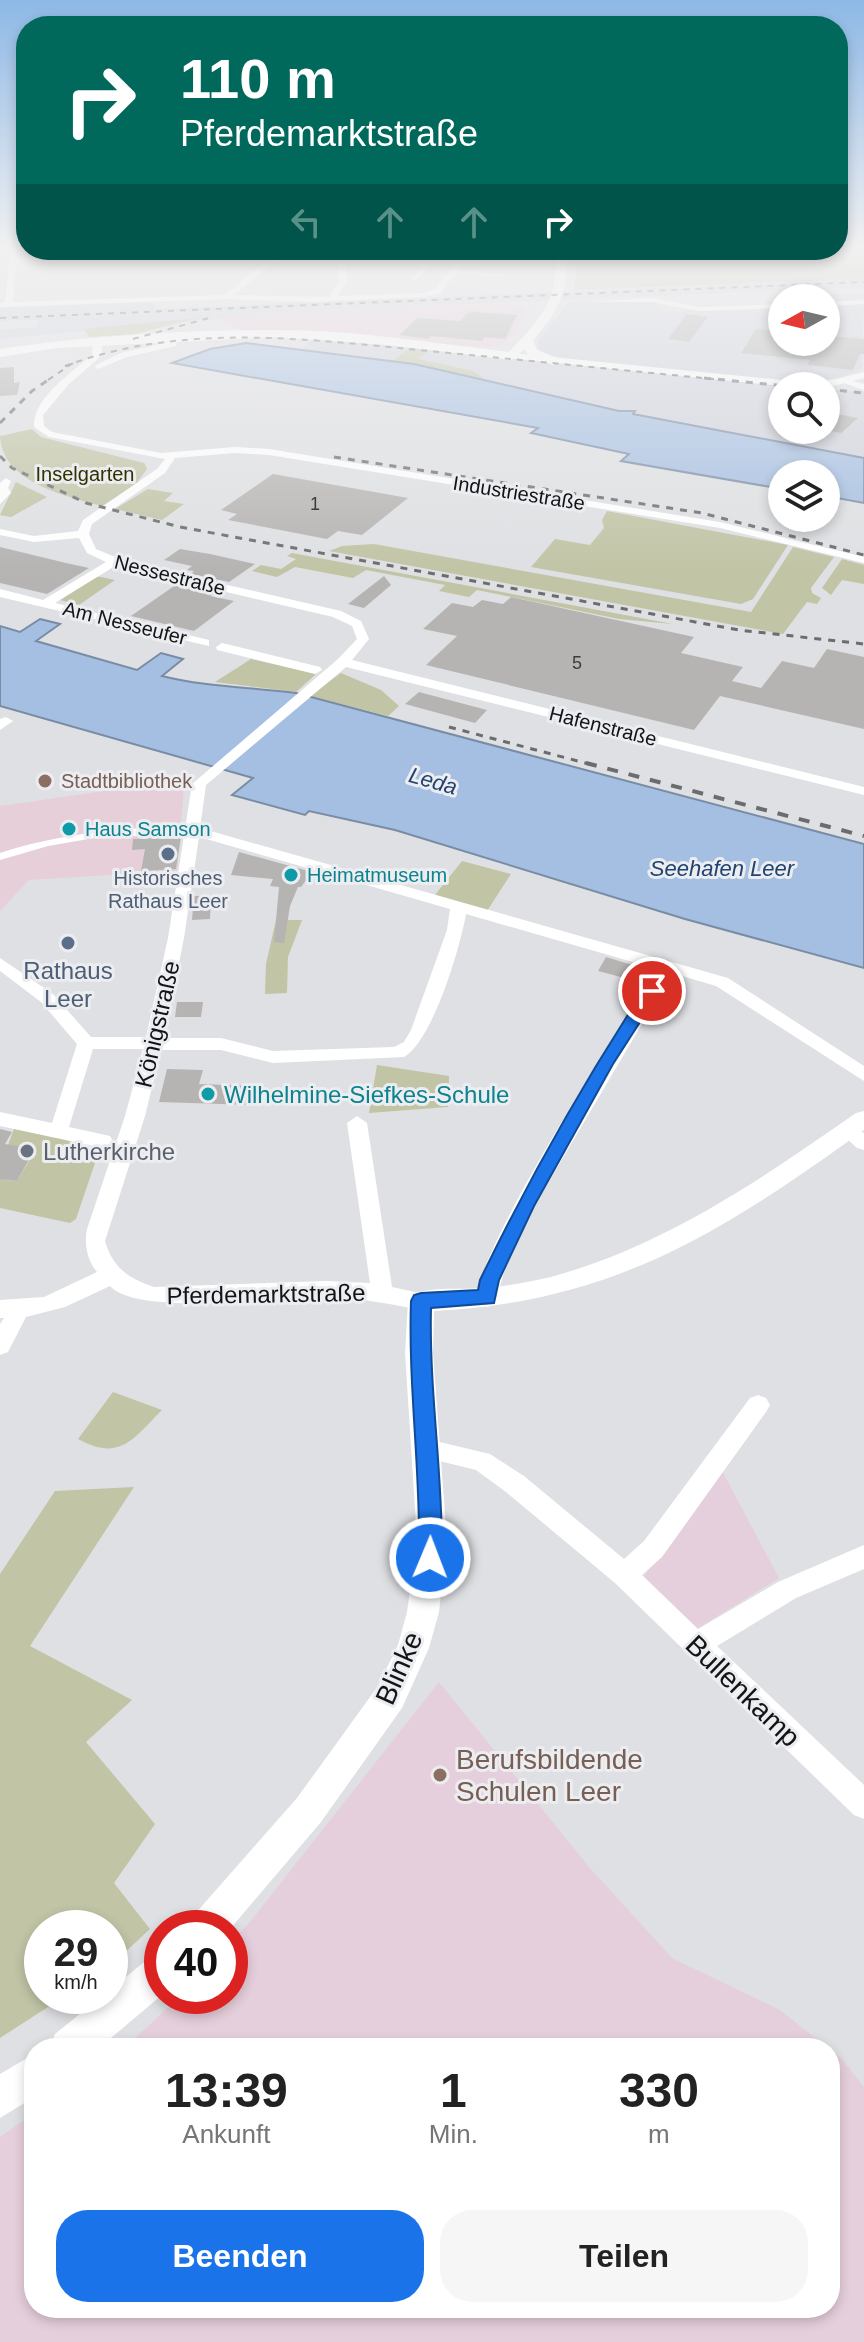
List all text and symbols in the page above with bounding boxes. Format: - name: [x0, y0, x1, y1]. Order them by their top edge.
- text: 110 m: [180, 47, 336, 110]
- icon: right: [48, 48, 152, 152]
- text: Pferdemarktstraße: [180, 113, 478, 154]
- icon: left: [284, 200, 328, 244]
- icon: ahead: [368, 200, 412, 244]
- icon: ahead: [452, 200, 496, 244]
- icon: right: [536, 200, 580, 244]
- north arrow: [768, 284, 840, 356]
- map controls: [768, 284, 840, 532]
- button: search: [768, 372, 840, 444]
- button: layers: [768, 460, 840, 532]
- park label: Inselgarten: [36, 463, 134, 485]
- street label: Industriestraße: [451, 472, 587, 514]
- house number: 1: [310, 494, 320, 514]
- street label: Nessestraße: [112, 551, 228, 599]
- street label: Am Nesseufer: [61, 597, 189, 649]
- house number: 5: [572, 653, 582, 673]
- street label: Hafenstraße: [547, 702, 659, 750]
- water label: Leda: [406, 762, 460, 800]
- place label: Stadtbibliothek: [61, 770, 193, 792]
- marker: Stadtbibliothek: [36, 772, 54, 790]
- place label: Haus Samson: [85, 818, 211, 840]
- marker: Haus Samson: [60, 820, 78, 838]
- marker: Historisches Rathaus Leer: [159, 845, 177, 863]
- water label: Seehafen Leer: [650, 856, 796, 881]
- place label: Heimatmuseum: [307, 864, 447, 886]
- marker: Heimatmuseum: [282, 866, 300, 884]
- place label: Historisches Rathaus Leer: [108, 867, 228, 912]
- marker: Rathaus Leer: [59, 934, 77, 952]
- place label: Rathaus Leer: [23, 957, 113, 1012]
- pin: [618, 957, 686, 1025]
- street label: Königstraße: [129, 958, 185, 1090]
- icon: arrive: [630, 969, 674, 1013]
- place label: Wilhelmine-Siefkes-Schule: [224, 1081, 509, 1108]
- marker: Wilhelmine-Siefkes-Schule: [199, 1085, 217, 1103]
- place label: Lutherkirche: [43, 1138, 175, 1165]
- marker: Lutherkirche: [18, 1142, 36, 1160]
- street label: Pferdemarktstraße: [166, 1279, 366, 1309]
- position arrow: [388, 1516, 472, 1600]
- street label: Blinke: [369, 1627, 429, 1709]
- street label: Bullenkamp: [680, 1629, 806, 1753]
- place label: Berufsbildende Schulen Leer: [456, 1744, 643, 1807]
- marker: Berufsbildende Schulen Leer: [431, 1766, 449, 1784]
- speed limit sign: 40: [144, 1910, 248, 2014]
- text: 29: [54, 1930, 98, 1974]
- text: km/h: [54, 1971, 98, 1993]
- text: 13:39: [165, 2064, 288, 2117]
- text: 1: [440, 2064, 467, 2117]
- text: 330: [619, 2064, 699, 2117]
- text: Ankunft: [182, 2119, 270, 2149]
- text: Min.: [429, 2119, 478, 2149]
- text: m: [648, 2119, 670, 2149]
- button: Beenden: [56, 2210, 424, 2302]
- button: Teilen: [440, 2210, 808, 2302]

